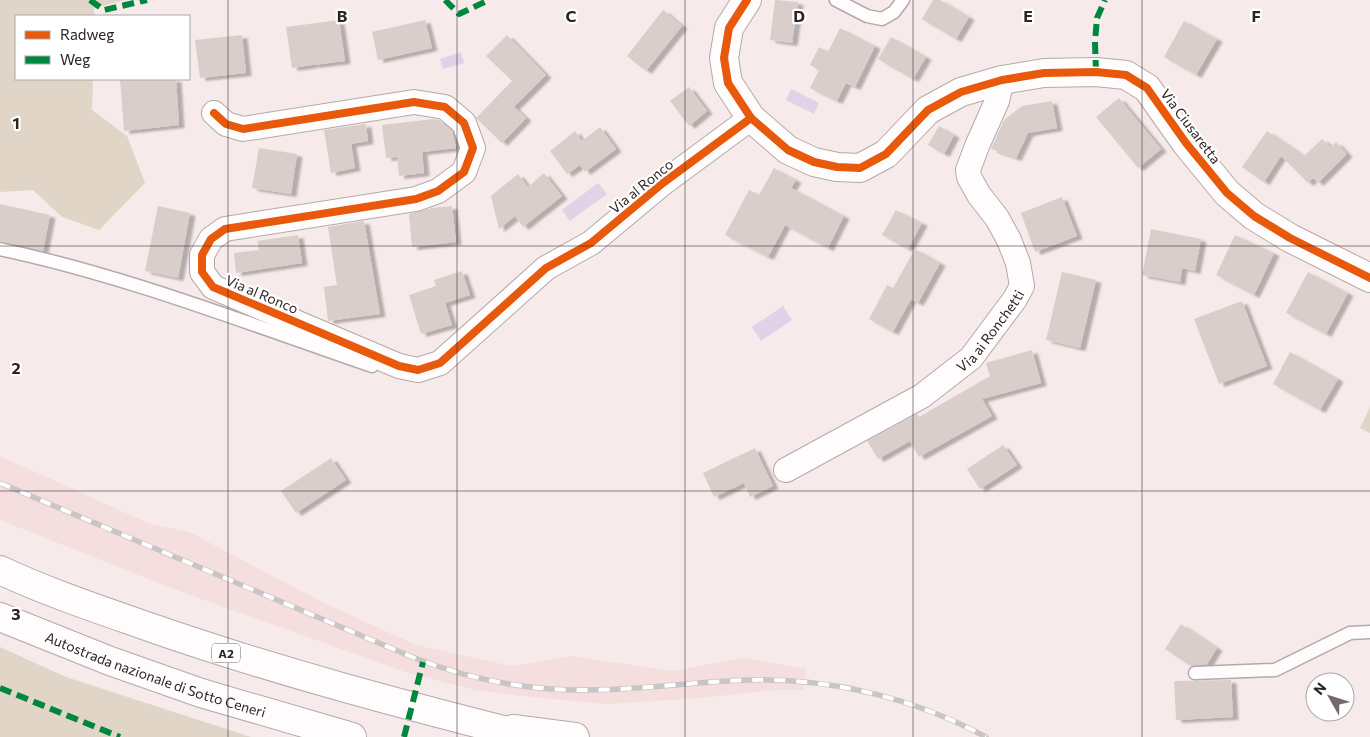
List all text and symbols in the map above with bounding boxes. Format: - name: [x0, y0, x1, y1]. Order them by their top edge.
- text: B: [337, 6, 348, 25]
- text: C: [566, 6, 577, 25]
- text: D: [793, 6, 805, 25]
- text: E: [1023, 6, 1033, 25]
- text: F: [1251, 6, 1261, 25]
- legend: [15, 15, 190, 80]
- text: Radweg: [60, 25, 114, 43]
- text: Weg: [60, 50, 90, 68]
- street label: Via Ciusaretta: [1157, 85, 1225, 167]
- text: 1: [12, 113, 20, 132]
- street label: Via al Ronco: [606, 155, 676, 217]
- street label: Via al Ronco: [223, 271, 301, 317]
- street label: Via ai Ronchetti: [953, 287, 1027, 375]
- text: 2: [11, 358, 21, 377]
- text: 3: [11, 604, 21, 623]
- street label: Autostrada nazionale di Sotto Ceneri: [43, 628, 268, 720]
- road number: A2: [212, 644, 240, 662]
- north arrow: [1305, 672, 1355, 722]
- text: N: [1310, 679, 1329, 698]

